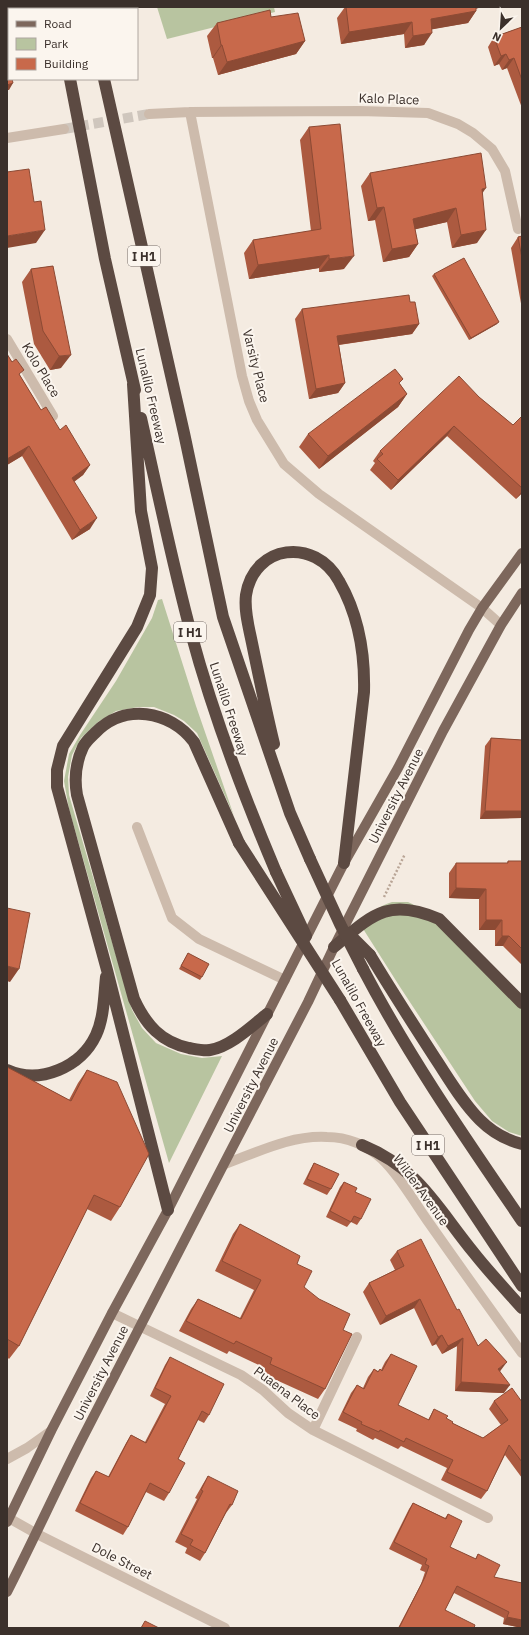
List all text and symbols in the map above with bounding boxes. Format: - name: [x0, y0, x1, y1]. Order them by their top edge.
- legend: [8, 8, 138, 80]
- north arrow: [481, 8, 521, 48]
- text: Road: [44, 16, 72, 31]
- text: N: [490, 29, 503, 45]
- text: Park: [44, 36, 69, 51]
- text: Building: [44, 56, 89, 71]
- street label: Kalo Place: [358, 89, 420, 109]
- road number: I H1: [128, 246, 160, 266]
- street label: Varsity Place: [239, 328, 273, 404]
- street label: Kolo Place: [18, 339, 64, 401]
- street label: Lunalilo Freeway: [132, 346, 170, 446]
- road number: I H1: [174, 622, 206, 642]
- street label: Lunalilo Freeway: [206, 660, 252, 759]
- street label: University Avenue: [365, 745, 427, 847]
- street label: Lunalilo Freeway: [328, 956, 390, 1050]
- street label: University Avenue: [220, 1034, 282, 1136]
- road number: I H1: [412, 1135, 444, 1155]
- street label: Wilder Avenue: [389, 1151, 453, 1229]
- street label: University Avenue: [70, 1322, 132, 1424]
- street label: Puaena Place: [250, 1363, 324, 1423]
- street label: Dole Street: [89, 1539, 155, 1583]

